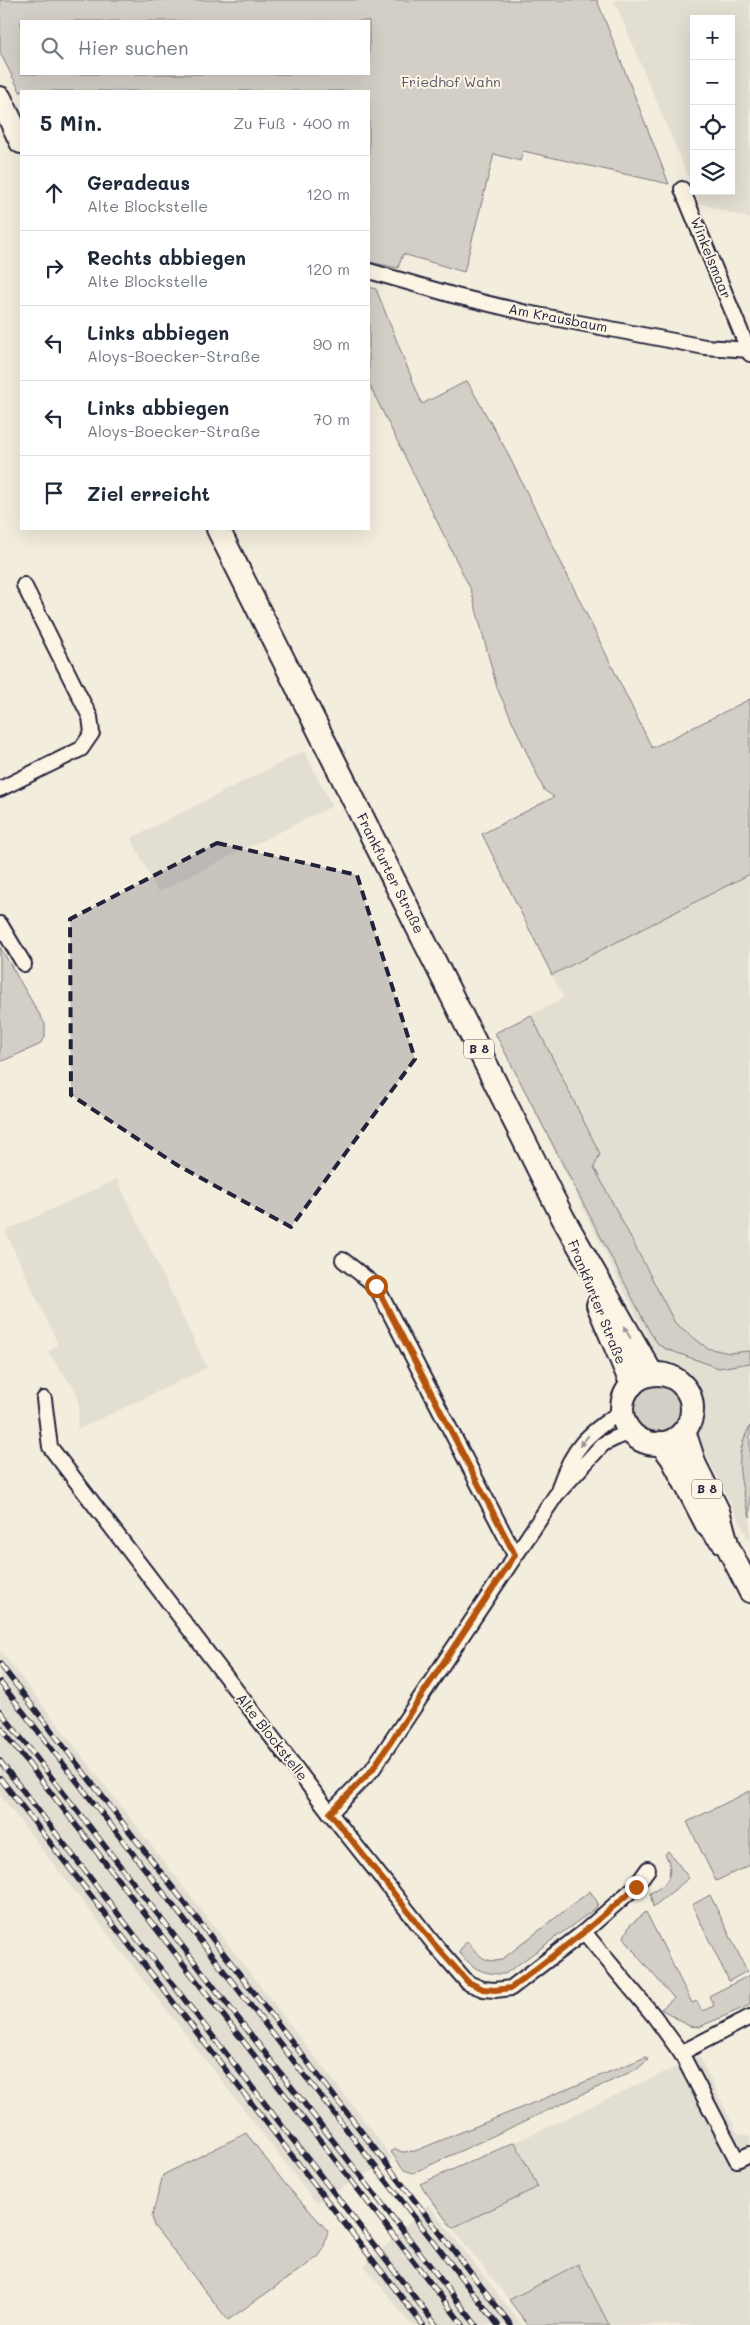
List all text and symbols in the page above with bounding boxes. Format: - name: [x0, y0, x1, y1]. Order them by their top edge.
- map controls: [690, 15, 735, 195]
- button: +: [690, 15, 735, 60]
- search box: [20, 20, 370, 75]
- icon: search: [38, 34, 66, 62]
- text: Hier suchen: [78, 35, 189, 60]
- button: −: [690, 60, 735, 105]
- park label: Friedhof Wahn: [401, 72, 501, 91]
- button: locate: [690, 105, 735, 150]
- text: 5 Min.: [40, 109, 102, 136]
- text: Zu Fuß · 400 m: [233, 112, 350, 133]
- button: layers: [690, 150, 735, 195]
- text: Geradeaus: [87, 170, 190, 195]
- icon: ahead: [40, 179, 68, 207]
- text: 120 m: [306, 183, 350, 204]
- text: Alte Blockstelle: [87, 195, 208, 216]
- street label: Winkelsmaar: [686, 214, 736, 301]
- text: Rechts abbiegen: [87, 245, 246, 270]
- icon: right: [40, 254, 68, 282]
- text: 120 m: [306, 258, 350, 279]
- text: Alte Blockstelle: [87, 270, 208, 291]
- street label: Am Krausbaum: [507, 299, 609, 336]
- text: Links abbiegen: [87, 320, 229, 345]
- icon: left: [40, 329, 68, 357]
- text: 90 m: [313, 333, 350, 354]
- text: Aloys-Boecker-Straße: [87, 345, 260, 366]
- text: Links abbiegen: [87, 395, 229, 420]
- icon: left: [40, 404, 68, 432]
- text: 70 m: [313, 408, 350, 429]
- text: Aloys-Boecker-Straße: [87, 420, 260, 441]
- icon: arrive: [40, 479, 68, 507]
- text: Ziel erreicht: [87, 481, 210, 506]
- street label: Frankfurter Straße: [353, 809, 429, 937]
- road number: B 8: [464, 1040, 494, 1058]
- street label: Frankfurter Straße: [564, 1237, 631, 1367]
- route start: [365, 1275, 388, 1298]
- one-way arrow: [623, 1325, 632, 1339]
- one-way arrow: [578, 1434, 589, 1447]
- road number: B 8: [692, 1480, 722, 1498]
- street label: Alte Blockstelle: [232, 1689, 313, 1784]
- route end: [625, 1876, 648, 1899]

